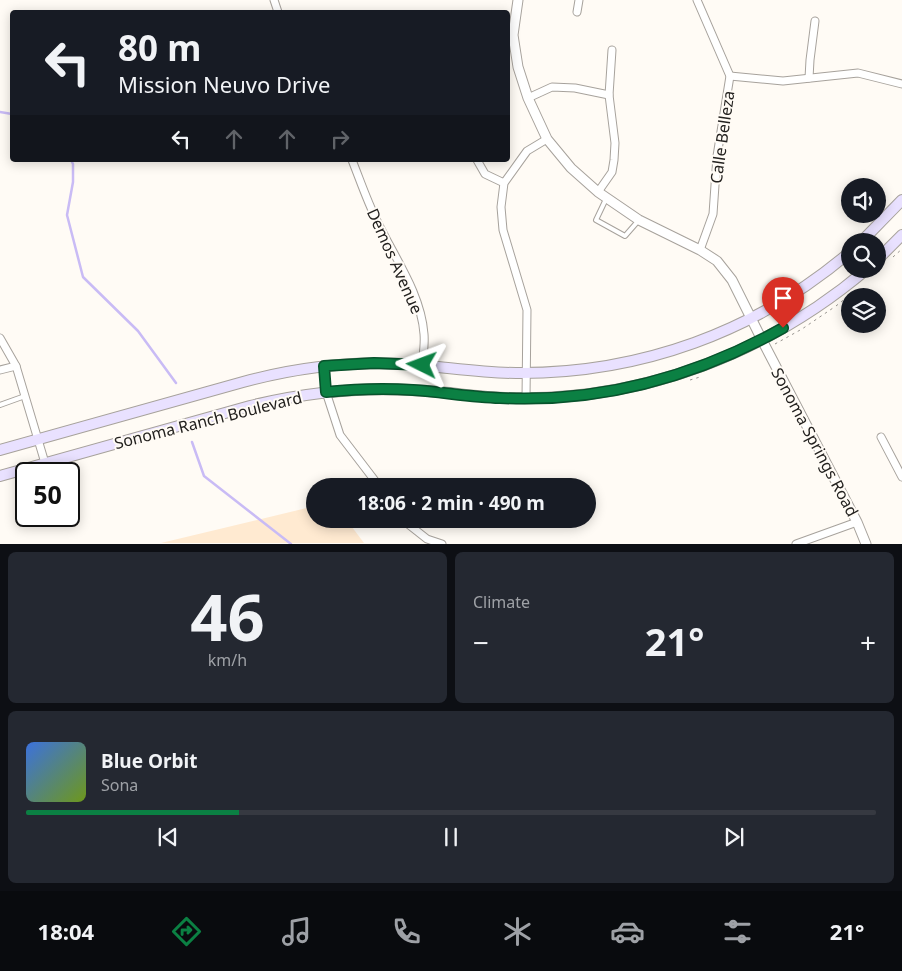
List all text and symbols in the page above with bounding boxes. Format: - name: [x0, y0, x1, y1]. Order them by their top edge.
- text: 80 m: [118, 24, 201, 71]
- icon: left: [35, 30, 100, 95]
- text: Mission Neuvo Drive: [118, 69, 330, 99]
- street label: Calle Belleza: [705, 89, 739, 185]
- icon: left: [167, 125, 195, 153]
- icon: ahead: [220, 125, 248, 153]
- icon: ahead: [273, 125, 301, 153]
- icon: right: [326, 125, 354, 153]
- map controls: [841, 178, 886, 333]
- button: sound: [841, 178, 886, 223]
- street label: Demos Avenue: [362, 205, 428, 317]
- button: search: [841, 233, 886, 278]
- pin: [762, 277, 804, 328]
- icon: arrive: [769, 284, 797, 312]
- button: layers: [841, 288, 886, 333]
- position arrow: [395, 338, 447, 390]
- street label: Sonoma Springs Road: [766, 364, 864, 520]
- street label: Sonoma Ranch Boulevard: [112, 386, 304, 454]
- speed limit sign: 50: [15, 462, 80, 527]
- text: 18:06 · 2 min · 490 m: [357, 490, 545, 516]
- text: 46: [190, 572, 265, 660]
- text: Climate: [473, 591, 530, 613]
- text: 21°: [645, 615, 704, 667]
- text: −: [473, 623, 489, 661]
- text: +: [860, 623, 876, 661]
- text: km/h: [208, 649, 247, 671]
- text: Blue Orbit: [101, 748, 197, 774]
- text: Sona: [101, 774, 138, 796]
- icon: previous: [154, 823, 182, 851]
- icon: pause: [437, 823, 465, 851]
- icon: next: [720, 823, 748, 851]
- icon: directions: [169, 914, 204, 949]
- icon: music: [279, 914, 314, 949]
- icon: phone: [389, 914, 424, 949]
- icon: climate: [500, 914, 535, 949]
- icon: car: [610, 914, 645, 949]
- icon: filters: [720, 914, 755, 949]
- text: 18:04: [38, 916, 94, 946]
- text: 21°: [830, 916, 864, 946]

